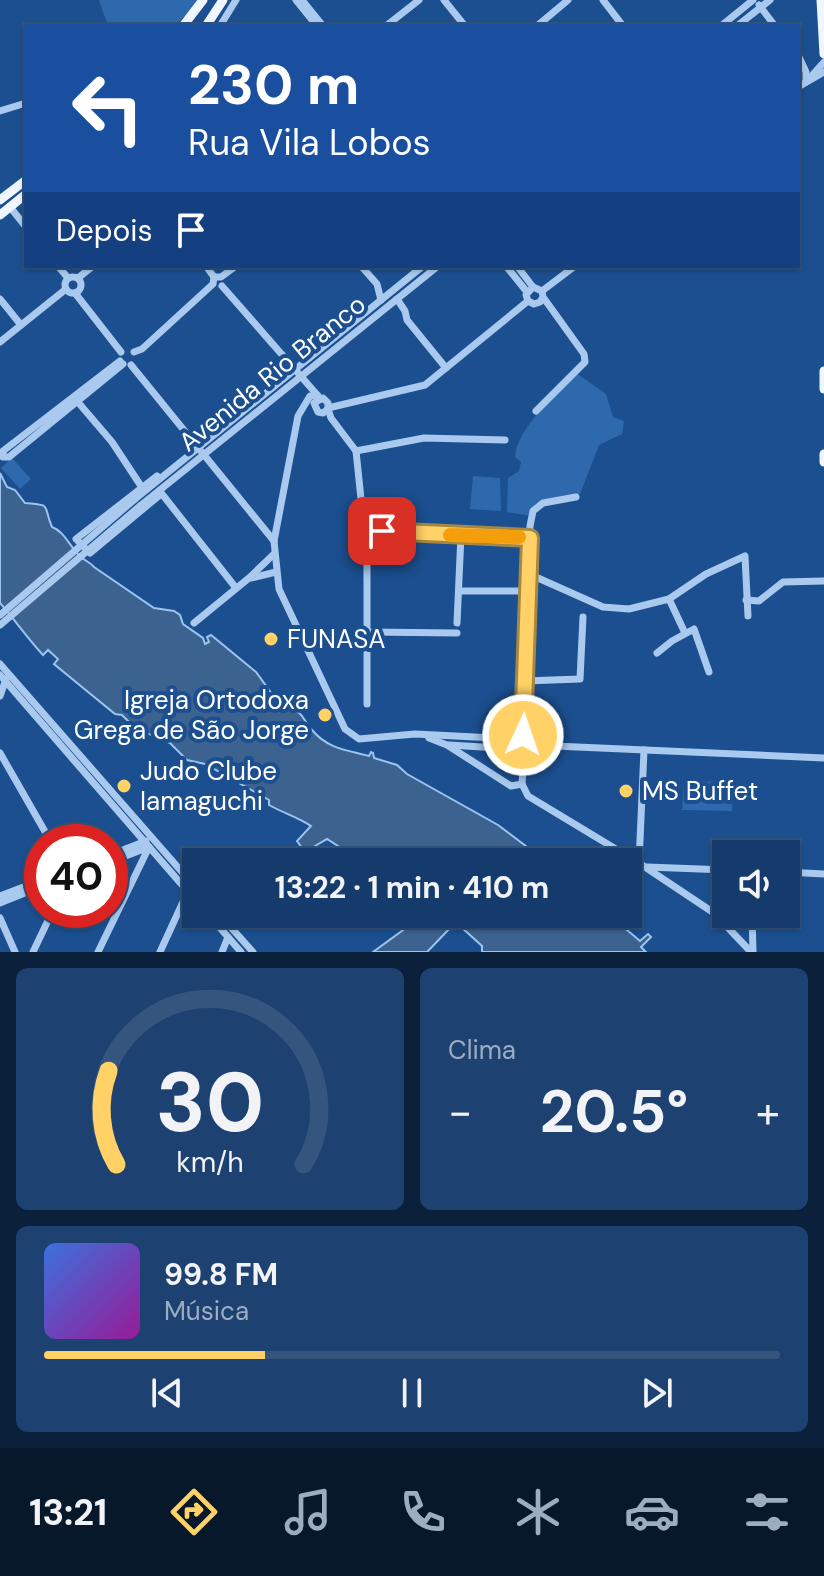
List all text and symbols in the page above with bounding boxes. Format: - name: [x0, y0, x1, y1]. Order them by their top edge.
- text: 230 m: [188, 48, 359, 121]
- icon: left: [56, 56, 160, 160]
- text: Rua Vila Lobos: [188, 119, 431, 166]
- icon: arrive: [169, 208, 213, 252]
- text: Depois: [56, 211, 153, 250]
- street label: Avenida Rio Branco: [172, 287, 372, 459]
- pin: [348, 497, 416, 565]
- icon: arrive: [360, 509, 404, 553]
- place label: FUNASA: [287, 622, 386, 656]
- marker: FUNASA: [262, 630, 280, 648]
- place label: Igreja Ortodoxa Grega de São Jorge: [74, 683, 309, 747]
- position arrow: [481, 693, 565, 777]
- marker: Igreja Ortodoxa Grega de São Jorge: [316, 706, 334, 724]
- place label: Judo Clube Iamaguchi: [140, 754, 277, 818]
- place label: MS Buffet: [642, 774, 758, 808]
- marker: Judo Clube Iamaguchi: [115, 777, 133, 795]
- marker: MS Buffet: [617, 782, 635, 800]
- speed limit sign: 40: [24, 824, 128, 928]
- map controls: [712, 840, 800, 928]
- button: sound: [712, 840, 800, 928]
- text: 13:22 · 1 min · 410 m: [275, 868, 549, 907]
- text: Clima: [448, 1033, 516, 1067]
- text: 30: [156, 1048, 264, 1157]
- text: 20.5°: [540, 1072, 688, 1151]
- text: −: [448, 1083, 472, 1141]
- text: +: [756, 1083, 780, 1141]
- text: km/h: [176, 1144, 244, 1181]
- text: 99.8 FM: [164, 1255, 278, 1294]
- text: Música: [164, 1294, 249, 1328]
- icon: previous: [145, 1371, 189, 1415]
- icon: pause: [390, 1371, 434, 1415]
- icon: next: [635, 1371, 679, 1415]
- icon: directions: [166, 1484, 222, 1540]
- icon: music: [280, 1484, 336, 1540]
- icon: phone: [395, 1484, 451, 1540]
- icon: climate: [510, 1484, 566, 1540]
- icon: car: [624, 1484, 680, 1540]
- icon: filters: [739, 1484, 795, 1540]
- text: 13:21: [29, 1489, 107, 1536]

